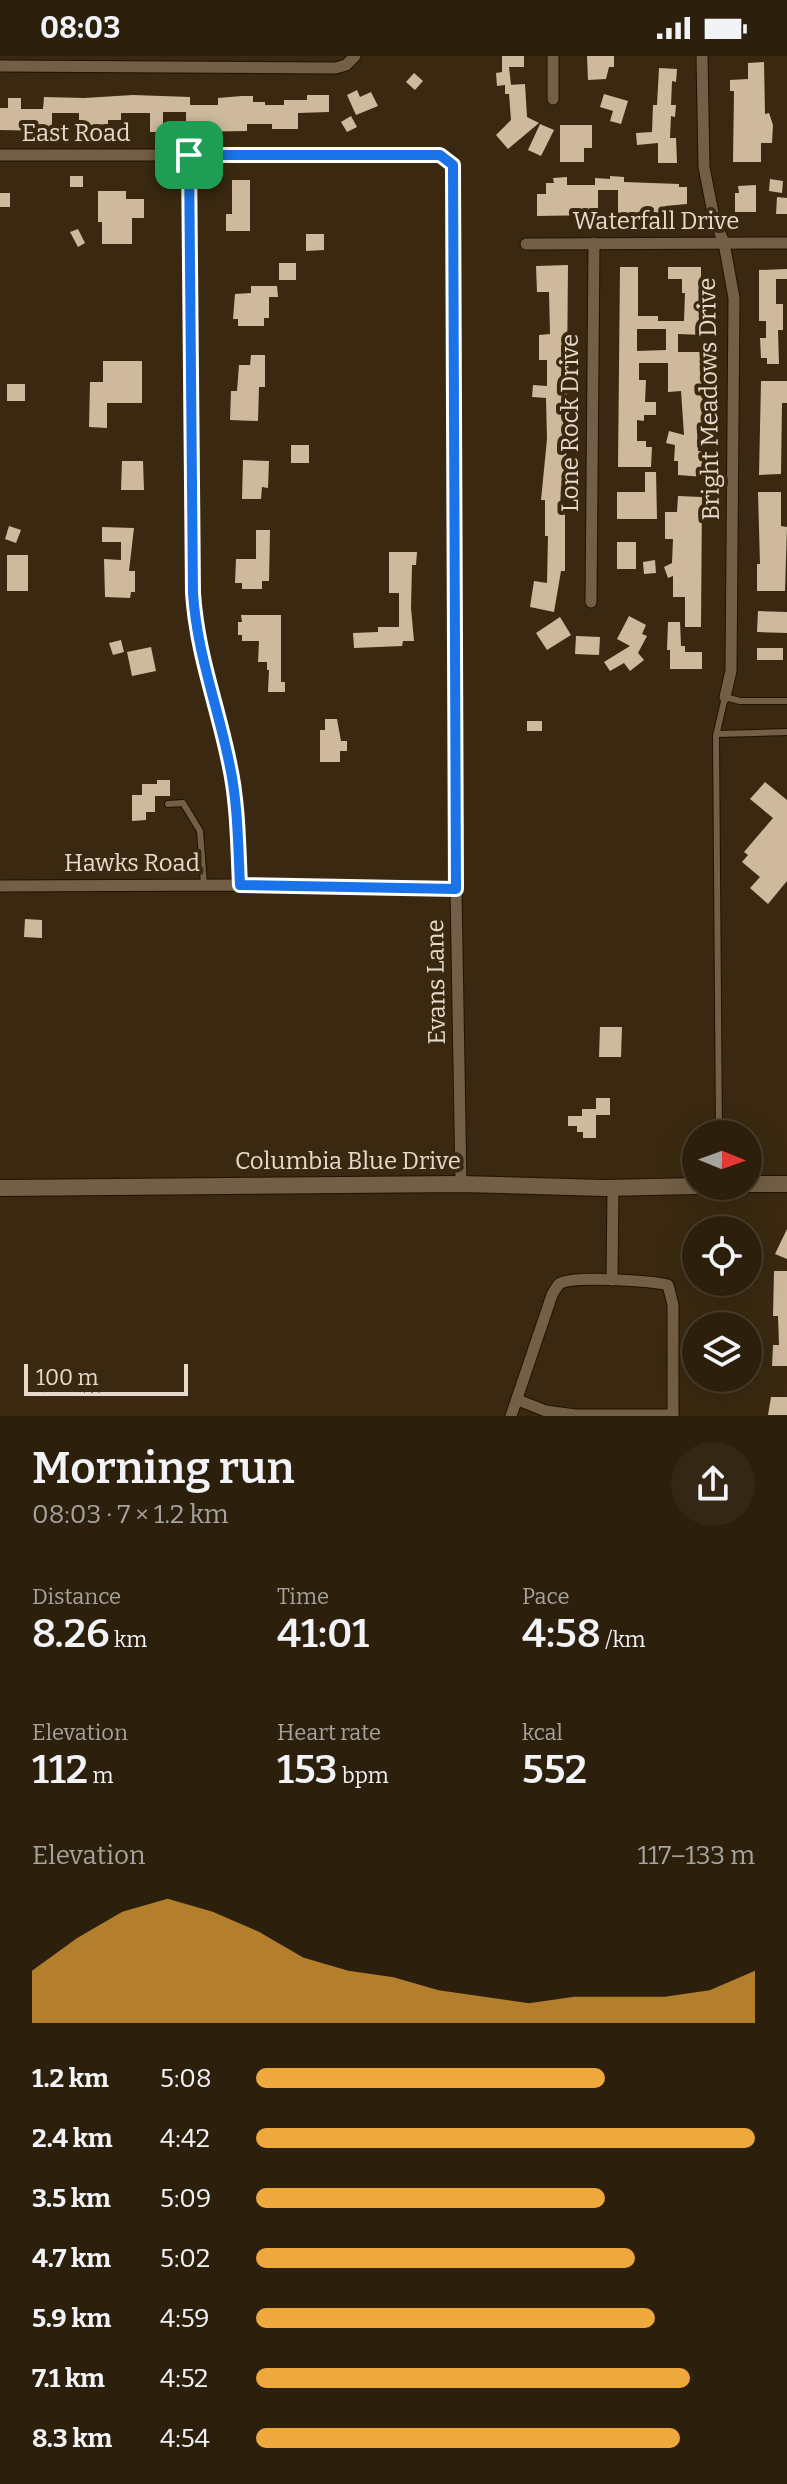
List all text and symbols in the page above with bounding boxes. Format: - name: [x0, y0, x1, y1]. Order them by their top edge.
- text: 08:03: [40, 10, 120, 46]
- street label: East Road: [22, 119, 130, 147]
- pin: [155, 121, 223, 189]
- icon: arrive: [167, 133, 211, 177]
- street label: Waterfall Drive: [573, 207, 739, 235]
- street label: Bright Meadows Drive: [693, 277, 725, 521]
- street label: Lone Rock Drive: [556, 334, 584, 512]
- street label: Hawks Road: [64, 849, 200, 877]
- street label: Evans Lane: [421, 919, 451, 1045]
- north arrow: [682, 1120, 762, 1200]
- map controls: [682, 1120, 762, 1392]
- street label: Columbia Blue Drive: [235, 1147, 461, 1175]
- button: locate: [682, 1216, 762, 1296]
- button: layers: [682, 1312, 762, 1392]
- scale bar: [24, 1360, 188, 1396]
- text: 100 m: [36, 1364, 99, 1391]
- text: Morning run: [32, 1442, 295, 1495]
- button: share: [671, 1442, 755, 1526]
- text: 08:03 · 7 × 1.2 km: [32, 1499, 229, 1530]
- text: Distance: [32, 1583, 121, 1610]
- text: Time: [277, 1583, 329, 1610]
- text: Pace: [522, 1583, 570, 1610]
- text: 8.26: [32, 1610, 110, 1658]
- text: 41:01: [277, 1610, 369, 1658]
- text: 4:58: [522, 1610, 601, 1658]
- text: km: [110, 1626, 147, 1653]
- text: /km: [601, 1626, 646, 1653]
- text: Elevation: [32, 1719, 128, 1746]
- text: Heart rate: [277, 1719, 381, 1746]
- text: kcal: [522, 1719, 563, 1746]
- text: 112: [32, 1746, 88, 1794]
- text: 153: [277, 1746, 338, 1794]
- text: 552: [522, 1746, 587, 1794]
- text: m: [88, 1762, 114, 1789]
- text: bpm: [338, 1762, 389, 1789]
- text: Elevation: [32, 1840, 145, 1871]
- text: 117–133 m: [637, 1840, 755, 1871]
- text: 1.2 km: [32, 2063, 109, 2094]
- text: 5:08: [160, 2063, 212, 2094]
- text: 2.4 km: [32, 2123, 113, 2154]
- text: 4:42: [160, 2123, 210, 2154]
- text: 3.5 km: [32, 2183, 111, 2214]
- text: 5:09: [160, 2183, 211, 2214]
- text: 4.7 km: [32, 2243, 111, 2274]
- text: 5:02: [160, 2243, 210, 2274]
- text: 5.9 km: [32, 2303, 111, 2334]
- text: 4:59: [160, 2303, 210, 2334]
- text: 7.1 km: [32, 2363, 105, 2394]
- text: 4:52: [160, 2363, 208, 2394]
- text: 8.3 km: [32, 2423, 112, 2454]
- text: 4:54: [160, 2423, 210, 2454]

